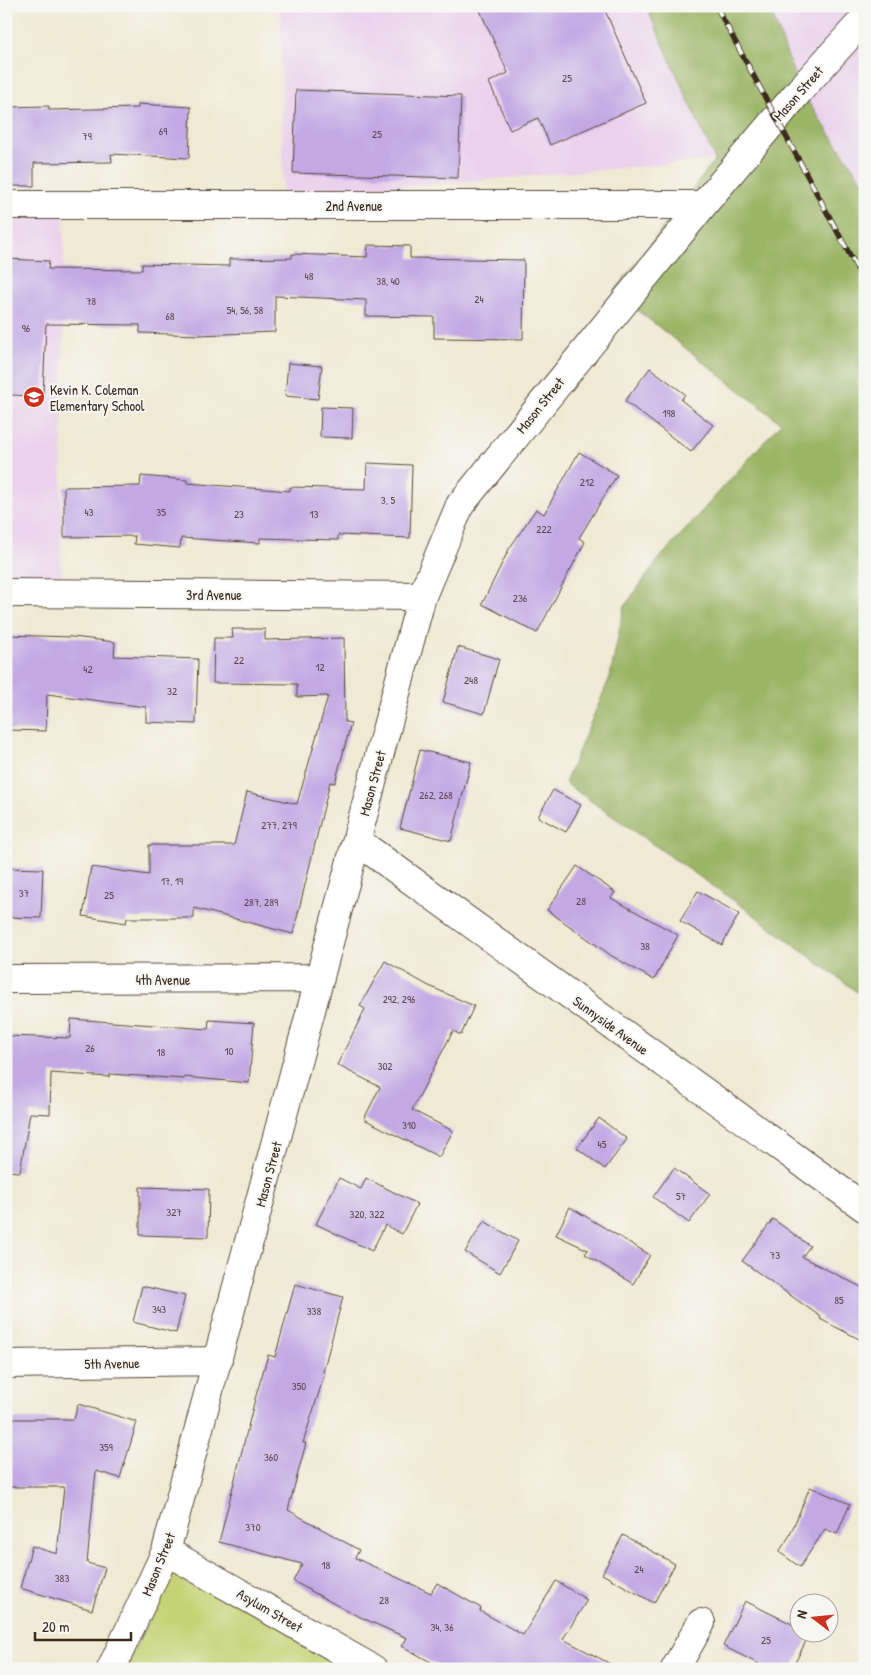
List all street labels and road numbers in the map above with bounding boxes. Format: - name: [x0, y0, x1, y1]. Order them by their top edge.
- street label: Mason Street: [769, 61, 827, 125]
- street label: 2nd Avenue: [325, 196, 383, 215]
- street label: Mason Street: [512, 373, 569, 437]
- street label: 3rd Avenue: [186, 585, 242, 604]
- street label: Mason Street: [354, 748, 390, 818]
- street label: 4th Avenue: [136, 970, 191, 989]
- street label: Sunnyside Avenue: [569, 991, 653, 1060]
- street label: Mason Street: [250, 1139, 286, 1209]
- street label: 5th Avenue: [84, 1353, 140, 1373]
- street label: Mason Street: [137, 1529, 179, 1599]
- street label: Asylum Street: [233, 1584, 306, 1637]

